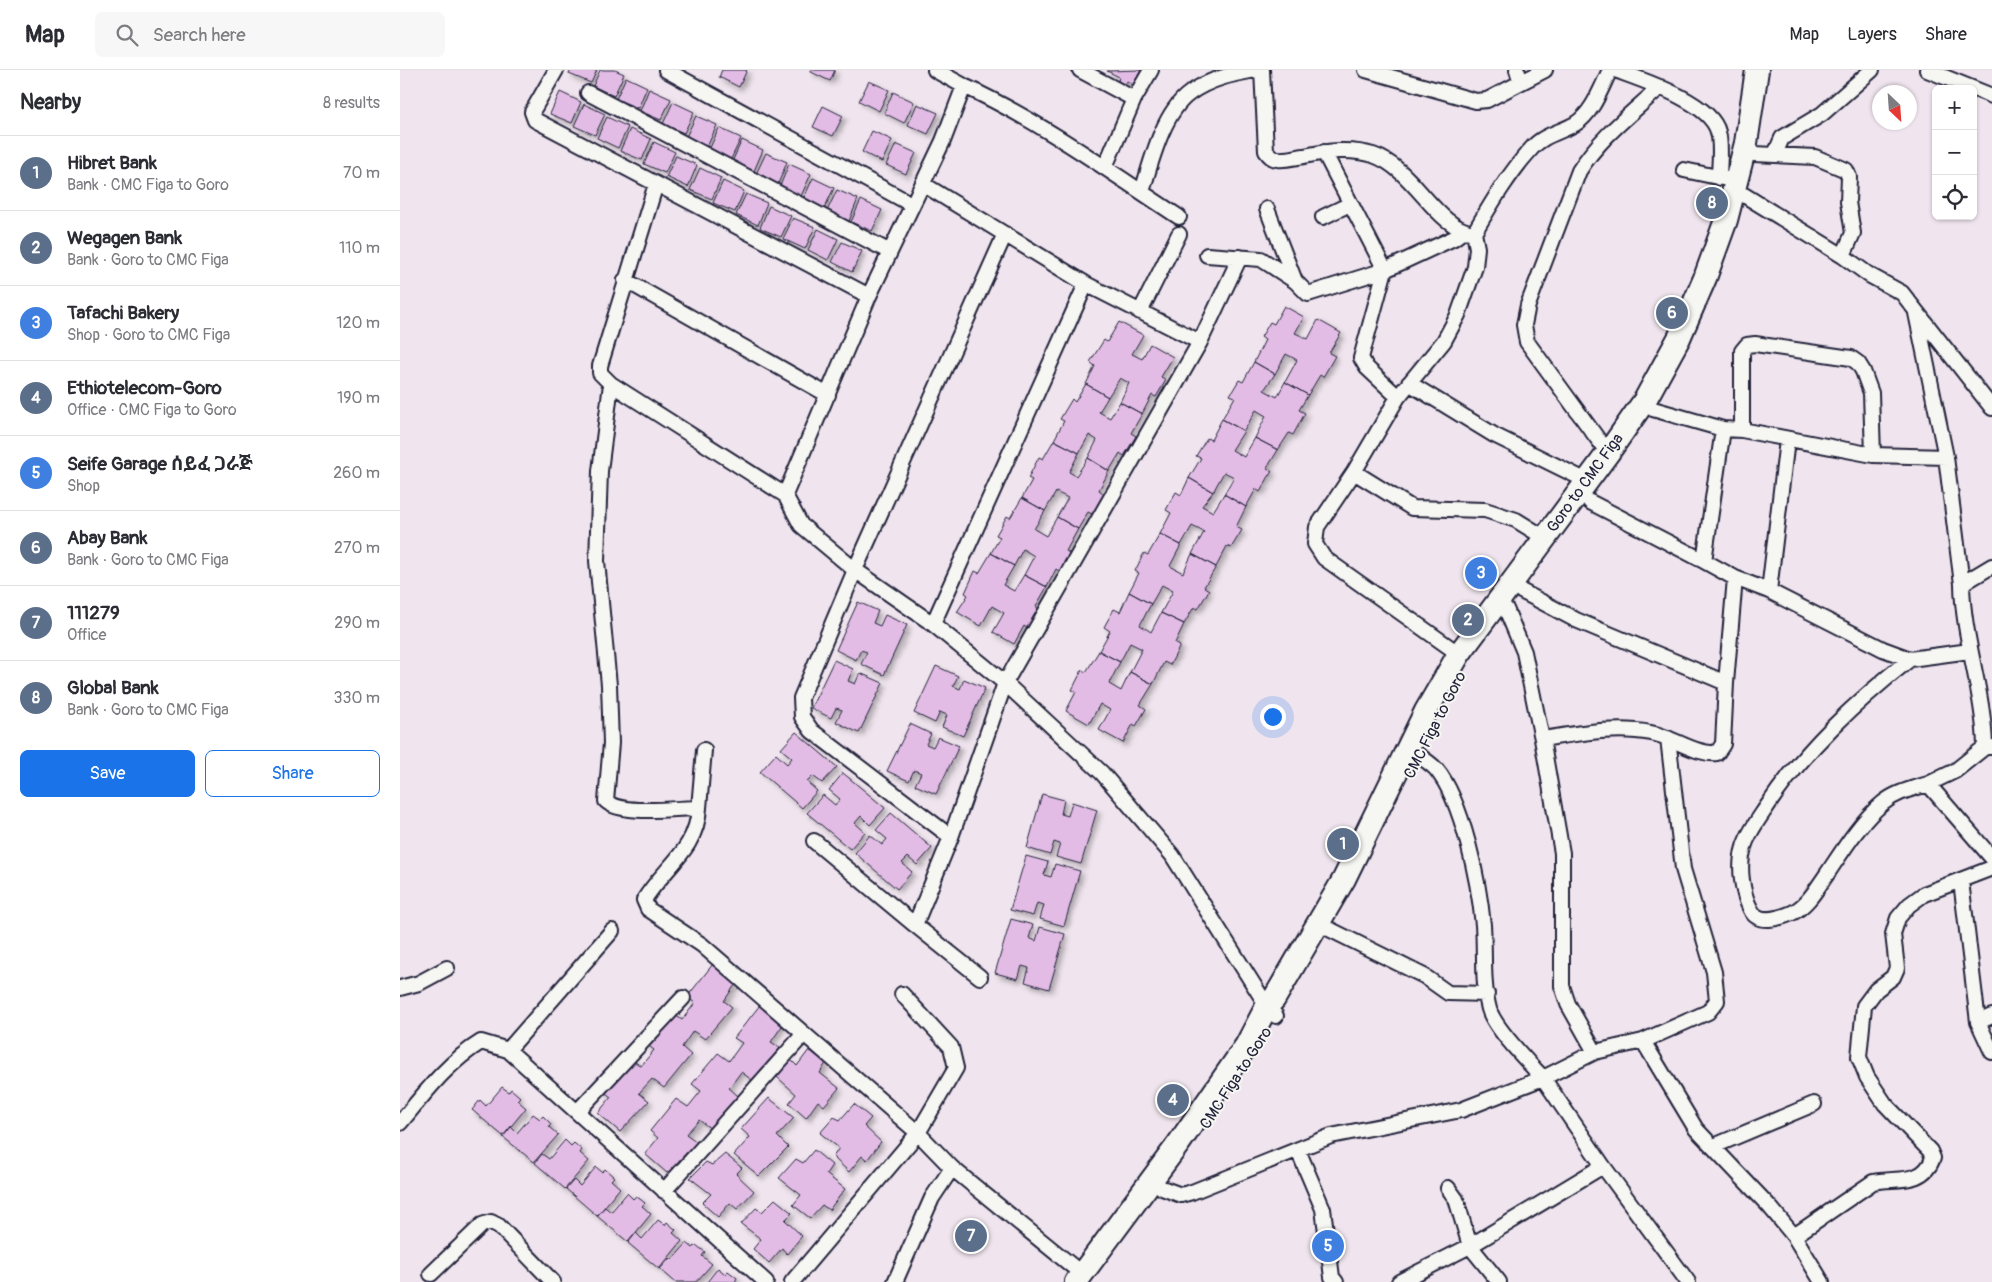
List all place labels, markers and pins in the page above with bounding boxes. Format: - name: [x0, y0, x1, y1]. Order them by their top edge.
- pin: 8: [1696, 184, 1728, 222]
- pin: 6: [1656, 294, 1688, 332]
- pin: 3: [1465, 554, 1497, 592]
- pin: 2: [1452, 601, 1484, 639]
- pin: 1: [1327, 825, 1359, 863]
- pin: 4: [1157, 1081, 1189, 1119]
- pin: 7: [955, 1217, 987, 1255]
- pin: 5: [1312, 1227, 1344, 1265]

